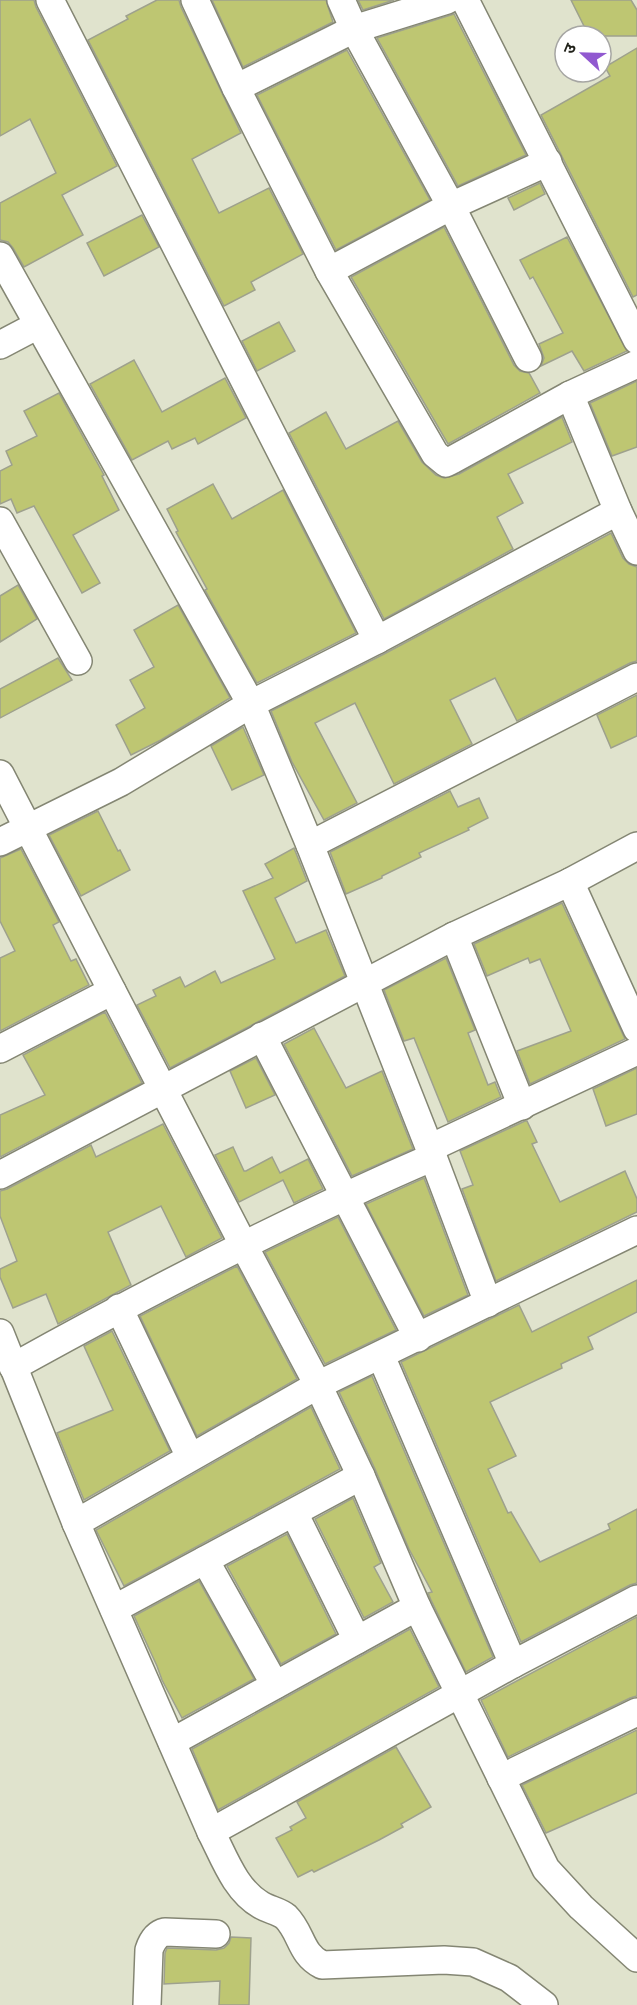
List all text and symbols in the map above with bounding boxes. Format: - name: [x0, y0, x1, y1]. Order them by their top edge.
- north arrow: [553, 24, 613, 84]
- text: उ: [559, 40, 580, 56]

